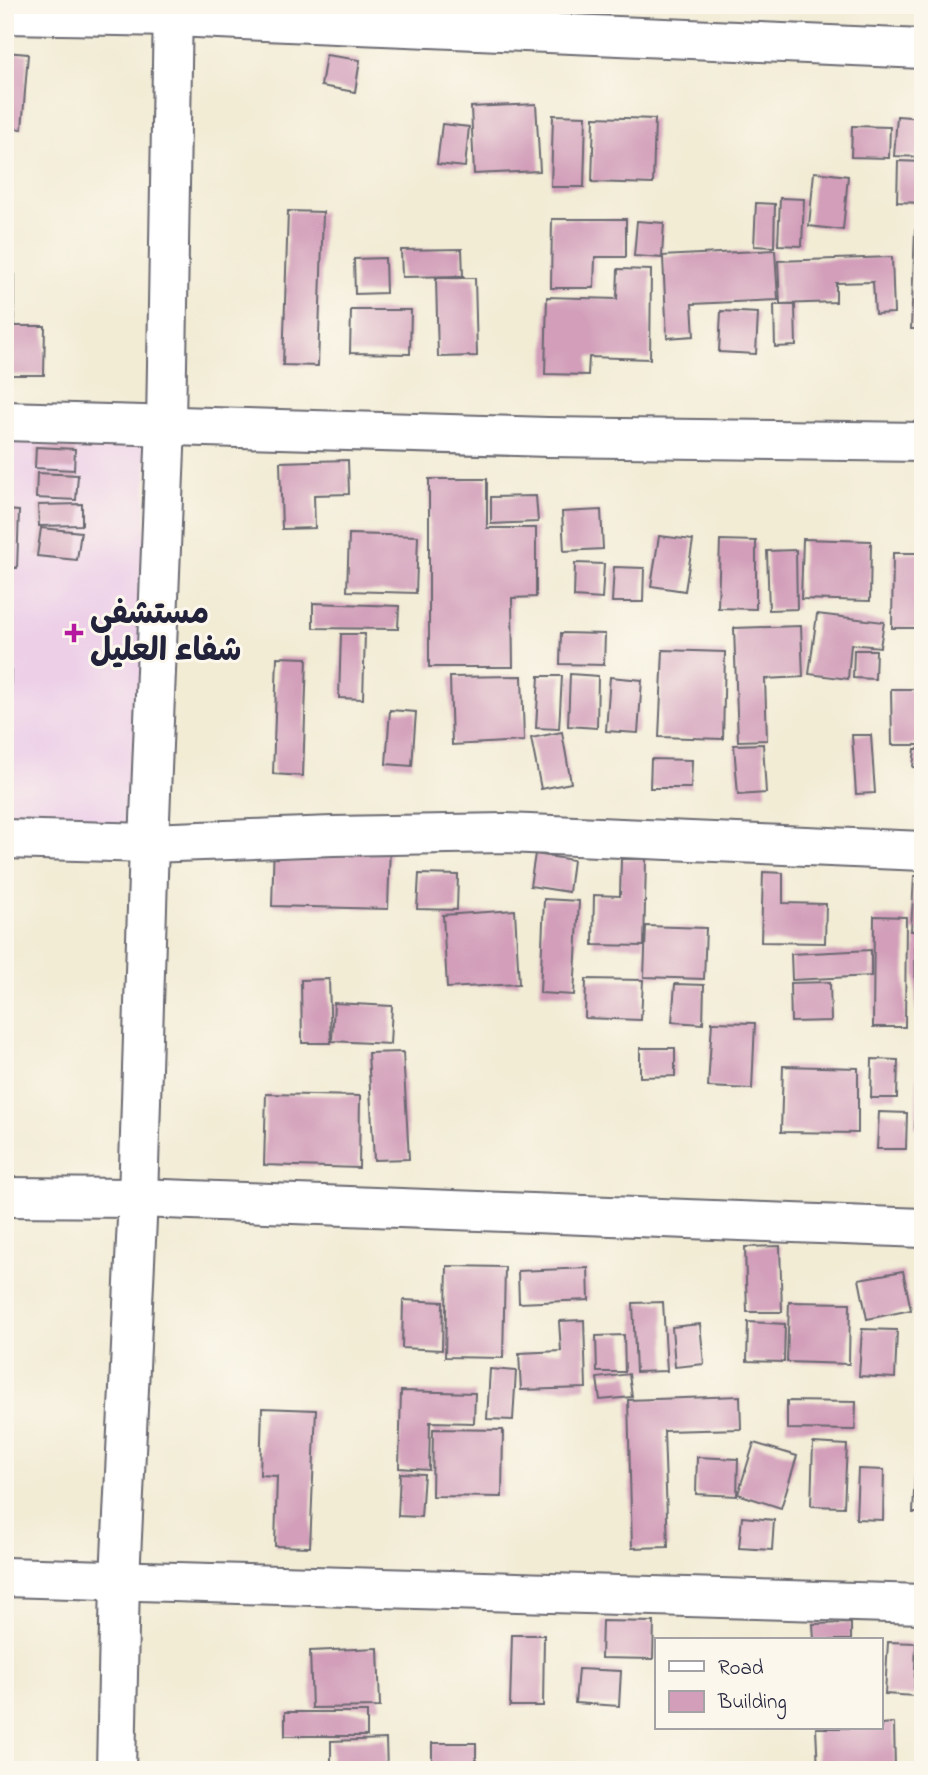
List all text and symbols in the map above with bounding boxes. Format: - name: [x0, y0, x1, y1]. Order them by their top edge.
- place label: مستشفى شفاء العليل: [90, 592, 242, 676]
- marker: مستشفى شفاء العليل: [64, 623, 84, 643]
- legend: [655, 1638, 883, 1730]
- text: Road: [718, 1654, 764, 1684]
- text: Building: [717, 1688, 787, 1720]

